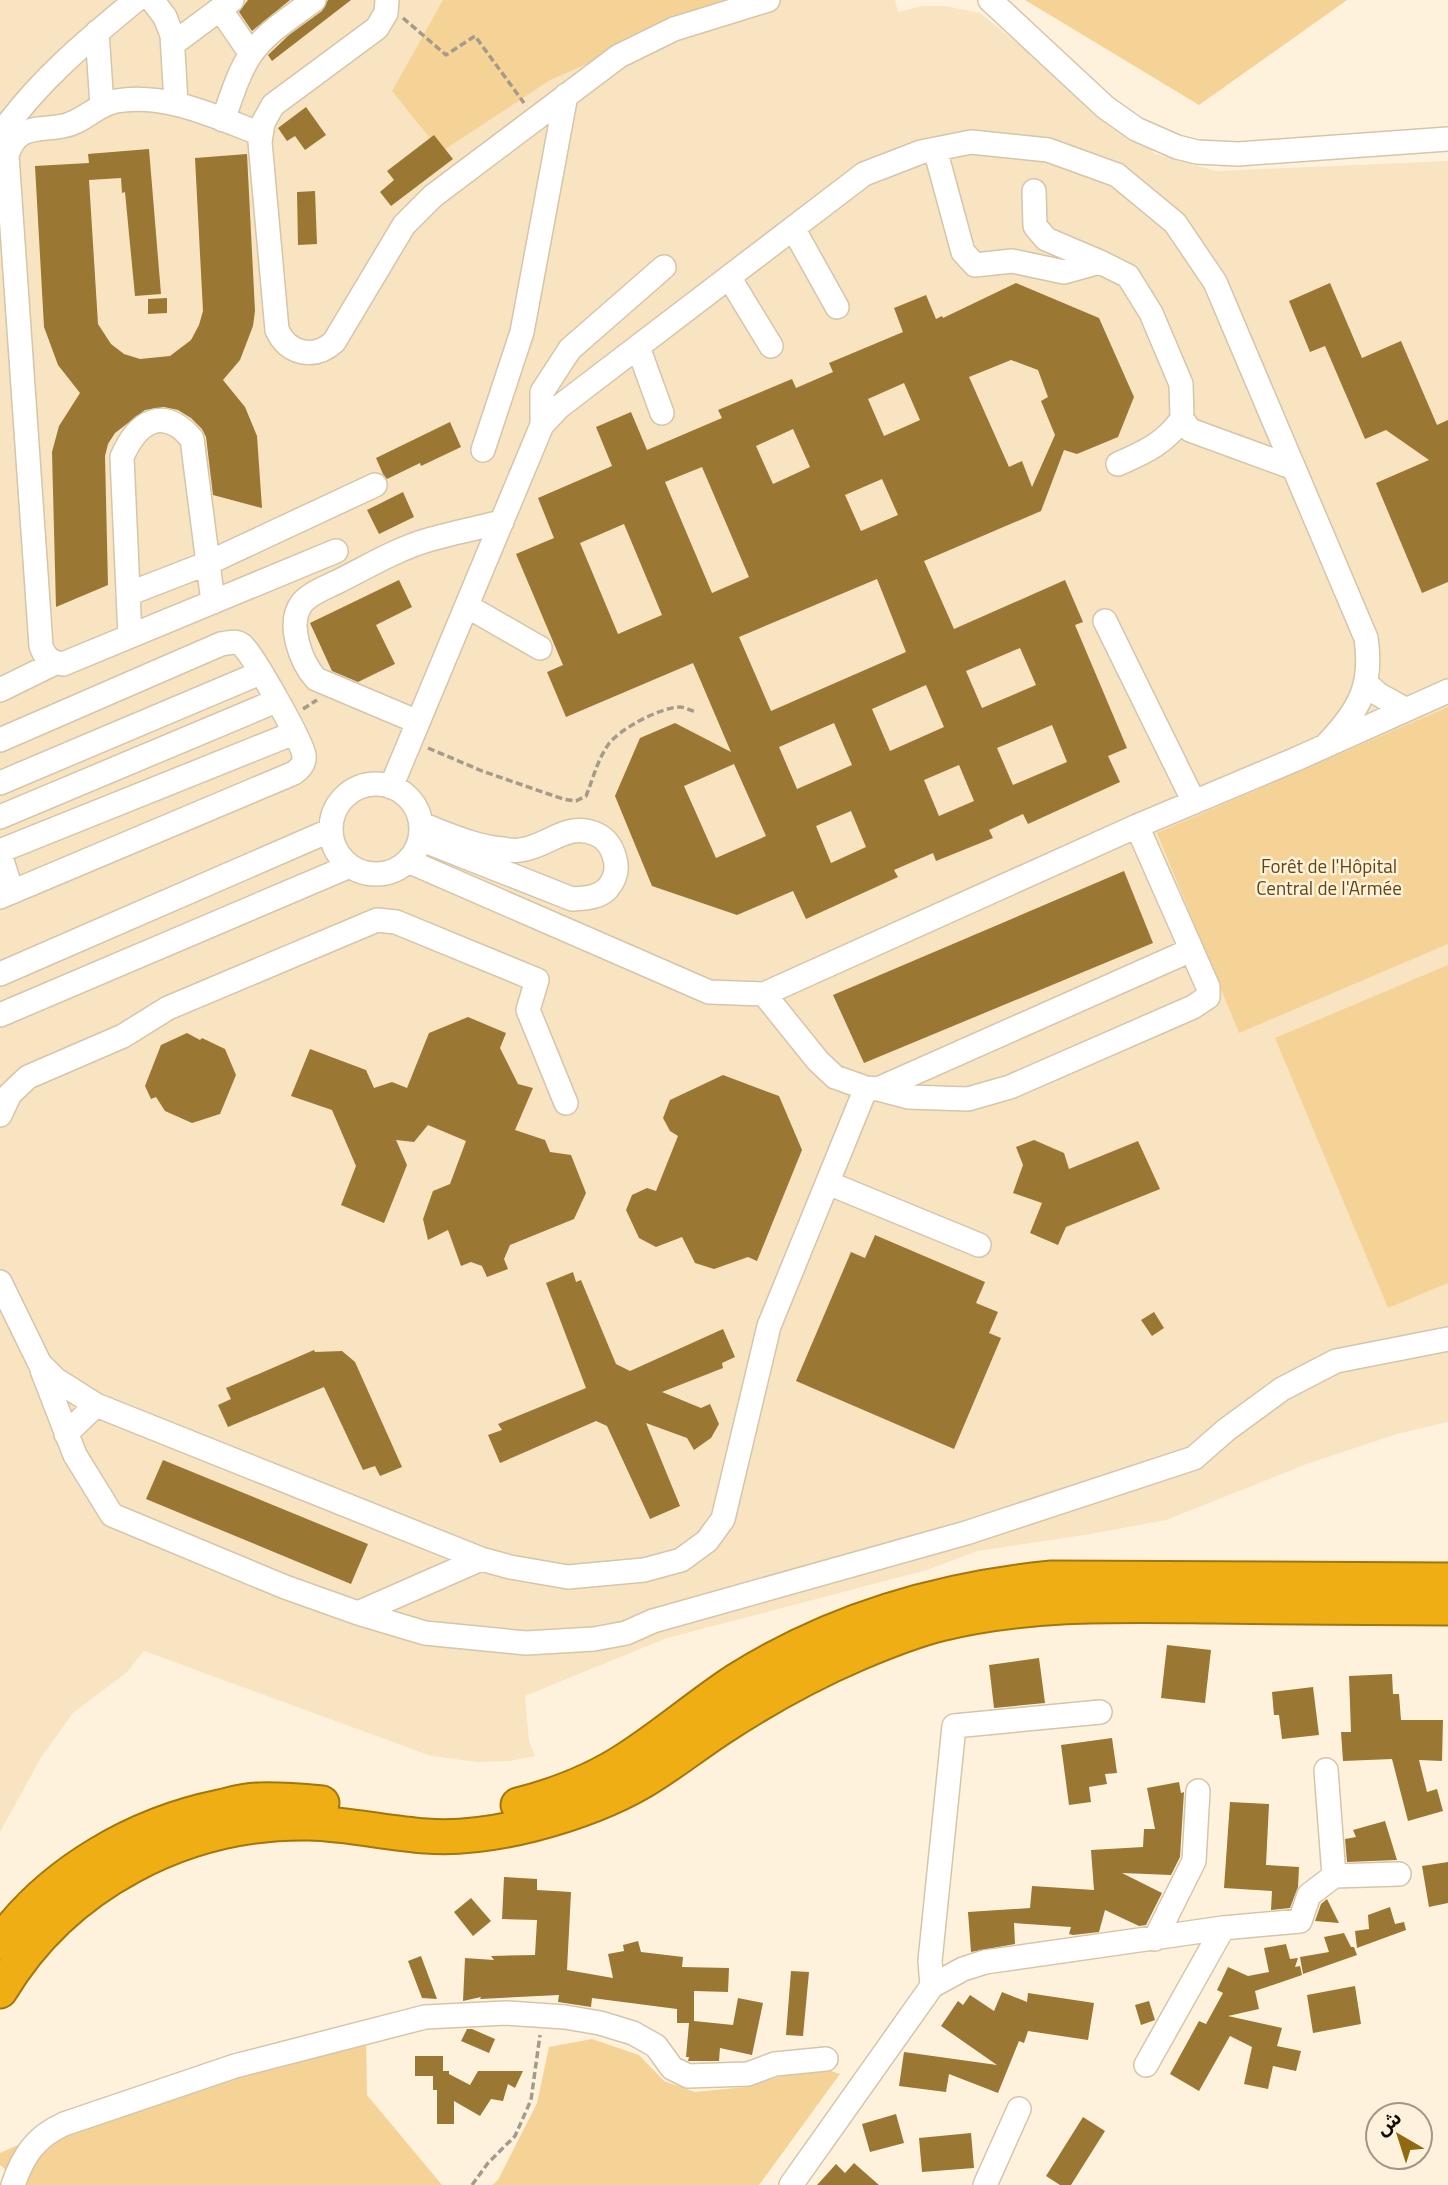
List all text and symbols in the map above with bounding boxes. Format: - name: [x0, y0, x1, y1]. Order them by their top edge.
- park label: Forêt de l'Hôpital Central de l'Armée: [1256, 851, 1402, 902]
- north arrow: [1364, 2101, 1434, 2171]
- text: ش: [1369, 2103, 1407, 2142]

